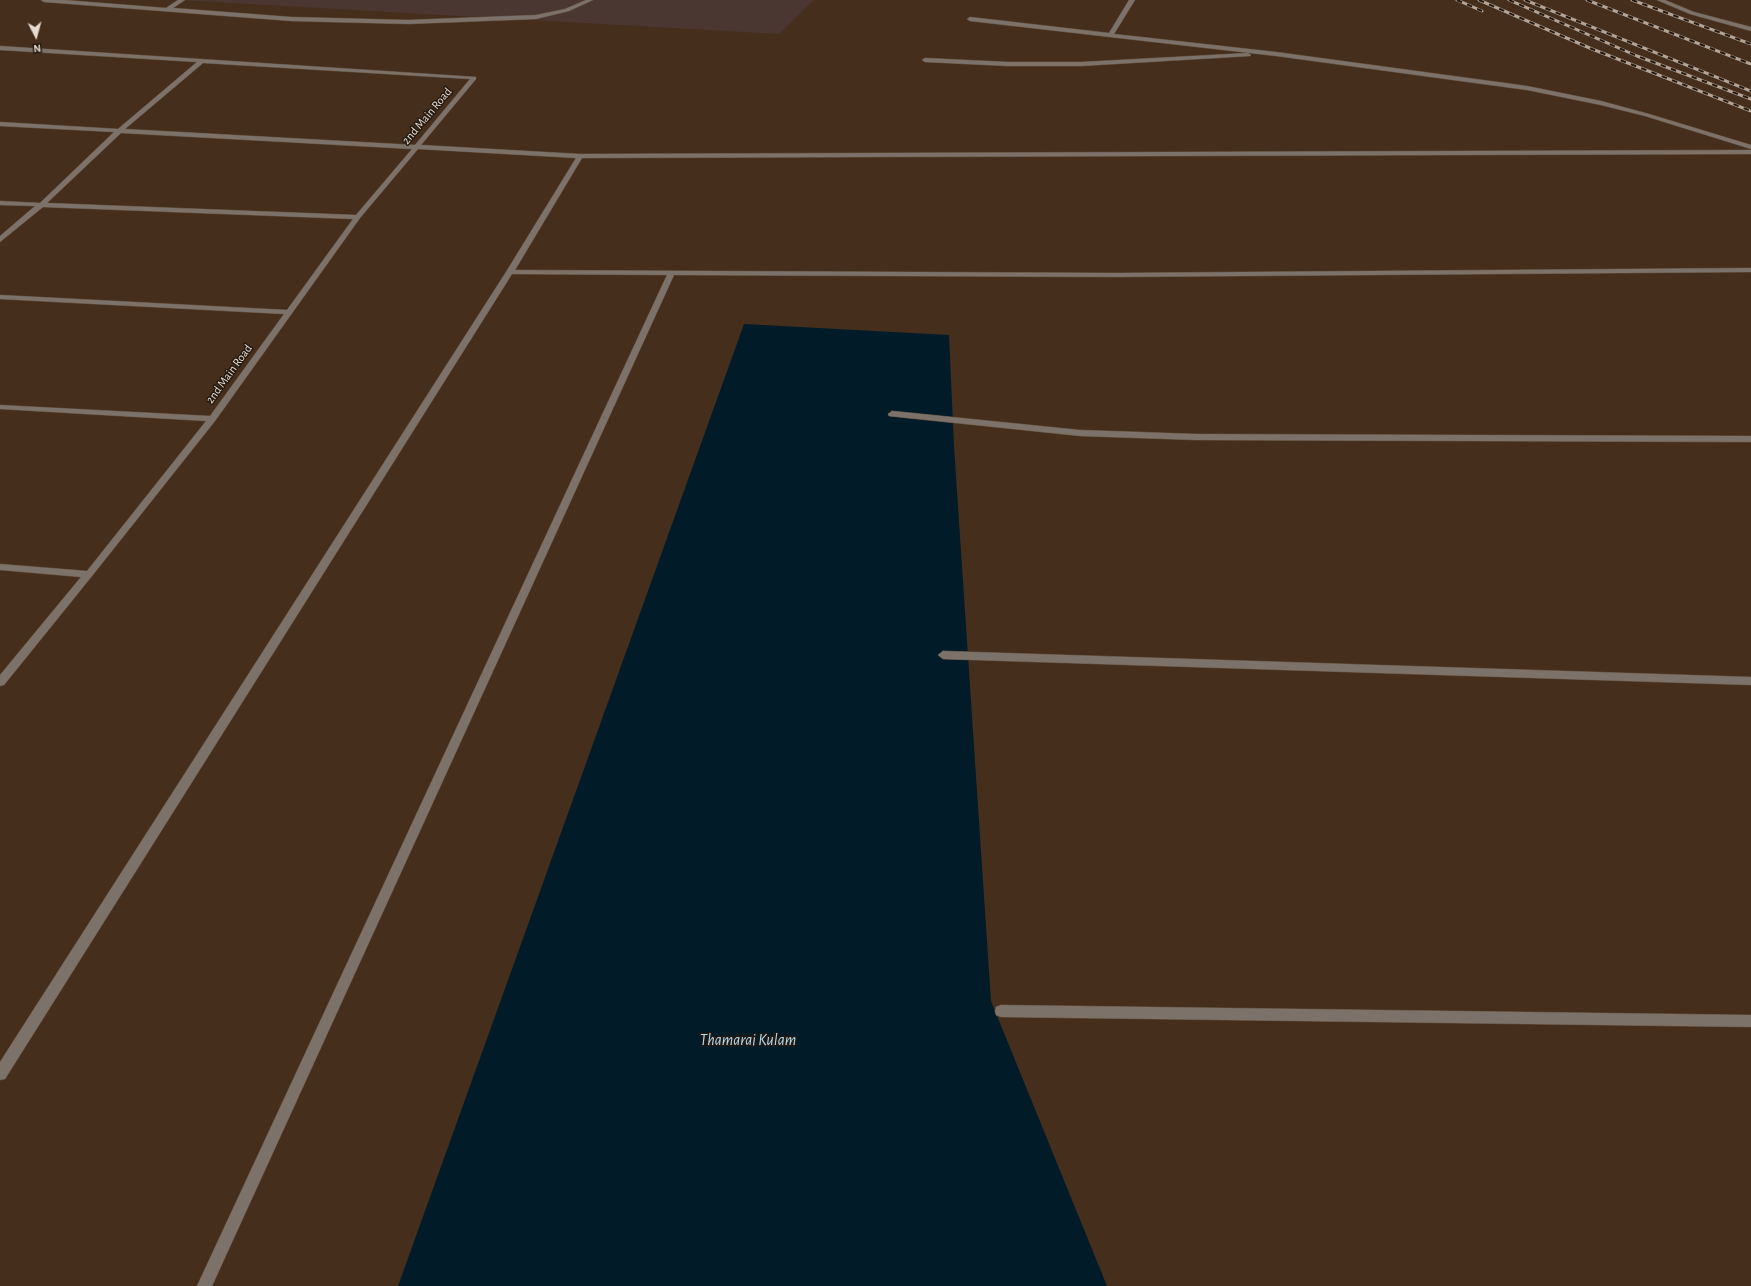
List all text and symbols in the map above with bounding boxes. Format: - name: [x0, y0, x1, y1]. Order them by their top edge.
- north arrow: [16, 16, 56, 56]
- text: N: [33, 43, 42, 54]
- street label: 2nd Main Road: [399, 85, 455, 147]
- street label: 2nd Main Road: [203, 342, 255, 406]
- water label: Thamarai Kulam: [700, 1030, 796, 1050]

